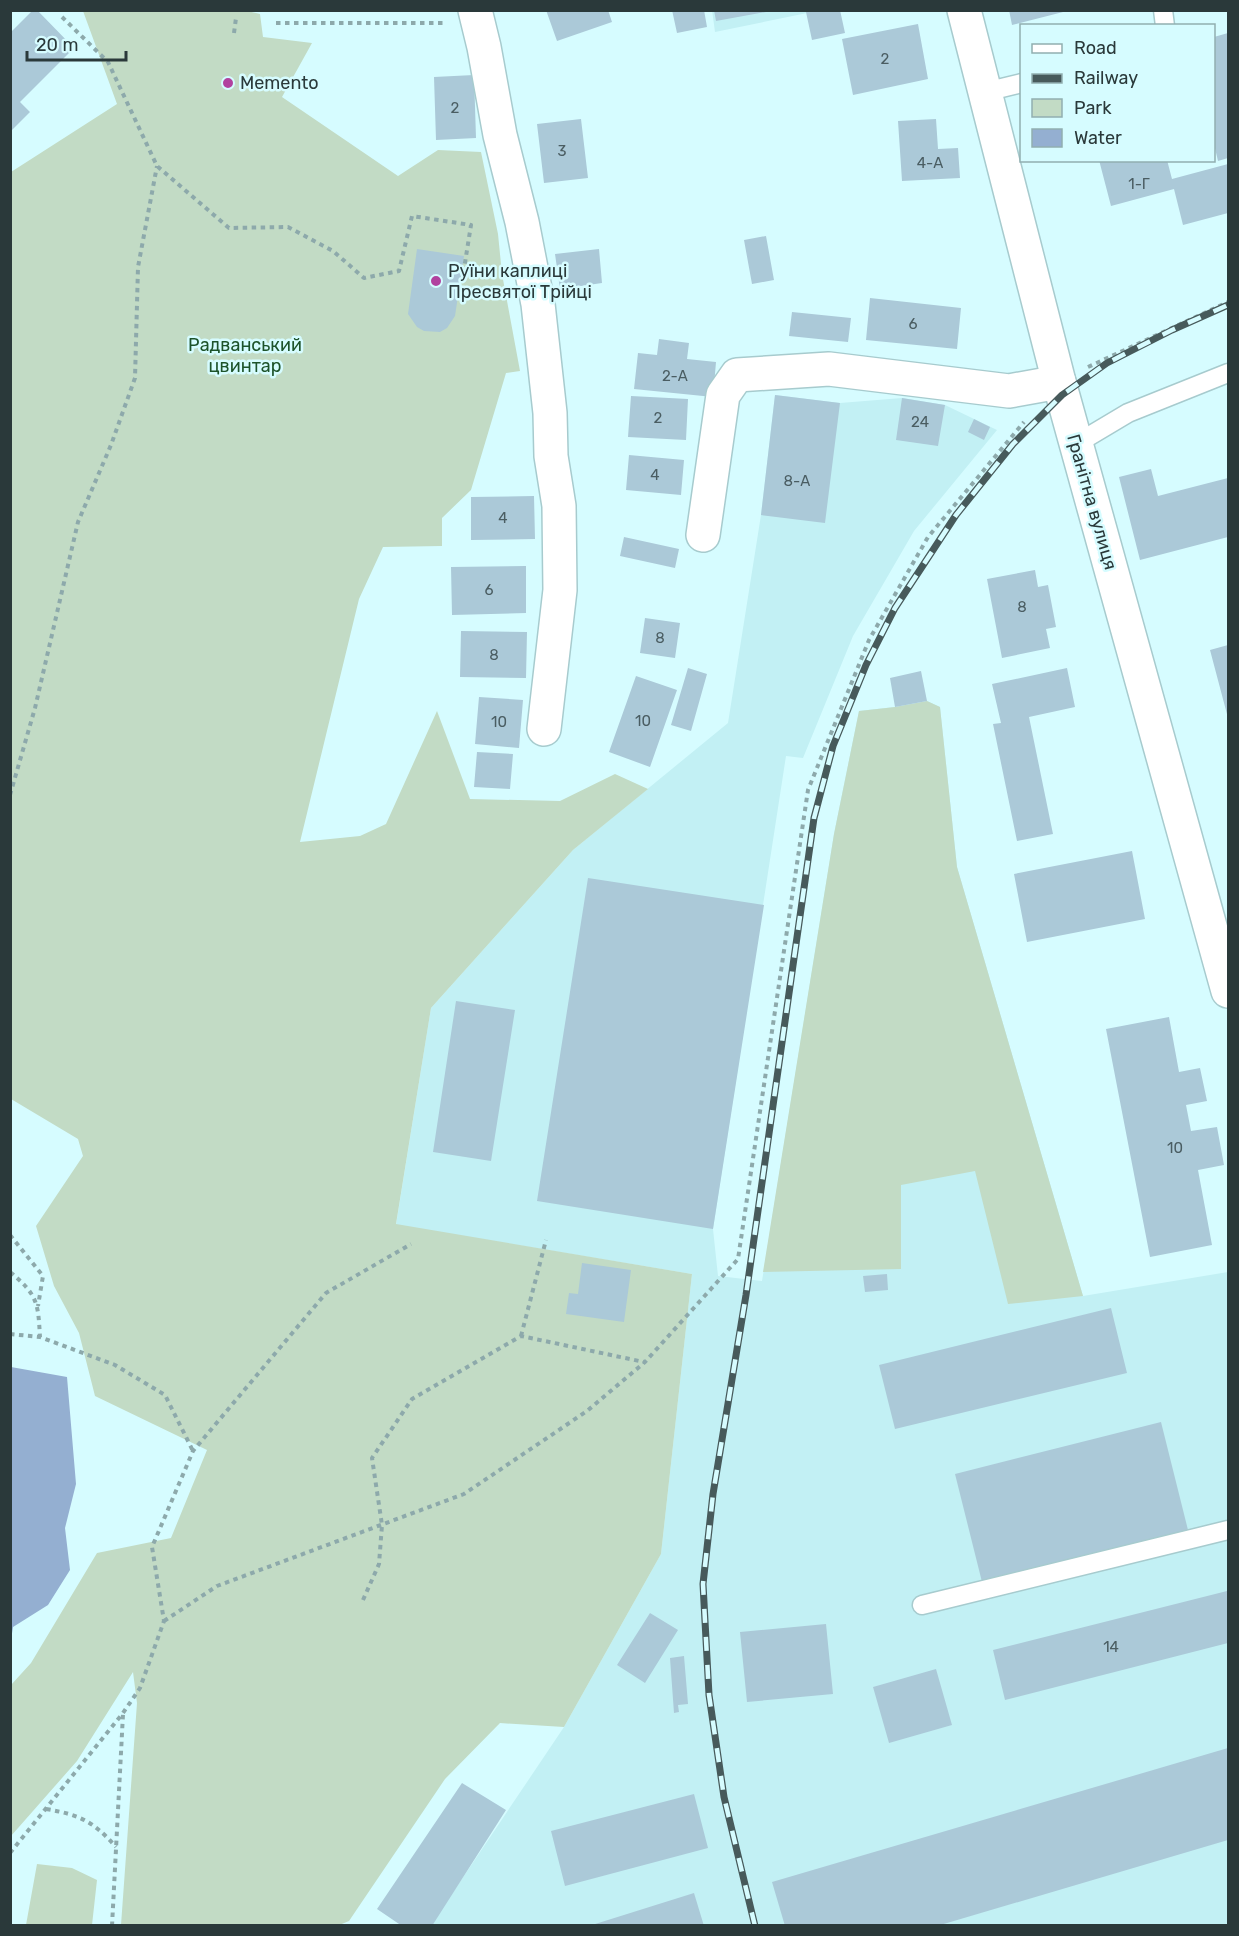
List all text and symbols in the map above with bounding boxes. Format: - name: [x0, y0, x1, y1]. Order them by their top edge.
- scale bar: [27, 24, 126, 62]
- legend: [1020, 24, 1215, 162]
- text: 20 m: [36, 34, 78, 56]
- text: Road: [1074, 37, 1117, 59]
- house number: 2: [881, 50, 890, 68]
- text: Railway: [1074, 67, 1138, 89]
- place label: Memento: [240, 72, 319, 94]
- marker: Memento: [221, 76, 235, 90]
- text: Park: [1074, 97, 1112, 119]
- house number: 2: [451, 99, 460, 117]
- text: Water: [1074, 127, 1122, 149]
- house number: 3: [557, 142, 567, 160]
- house number: 4-А: [917, 154, 943, 172]
- house number: 1-Г: [1128, 175, 1150, 193]
- place label: Руїни каплиці Пресвятої Трійці: [448, 260, 592, 303]
- marker: Руїни каплиці Пресвятої Трійці: [429, 274, 443, 288]
- house number: 6: [908, 315, 918, 333]
- park label: Радванський цвинтар: [188, 334, 302, 377]
- house number: 2-А: [662, 367, 688, 385]
- house number: 2: [654, 409, 663, 427]
- house number: 24: [911, 413, 929, 431]
- street label: Гранітна вулиця: [1062, 432, 1122, 572]
- house number: 4: [650, 466, 660, 484]
- house number: 8-А: [784, 472, 810, 490]
- house number: 4: [498, 509, 508, 527]
- house number: 6: [484, 581, 494, 599]
- house number: 8: [1017, 598, 1027, 616]
- house number: 8: [655, 629, 665, 647]
- house number: 8: [489, 646, 499, 664]
- house number: 10: [635, 712, 651, 730]
- house number: 10: [491, 713, 507, 731]
- house number: 10: [1167, 1139, 1183, 1157]
- house number: 14: [1103, 1638, 1119, 1656]

